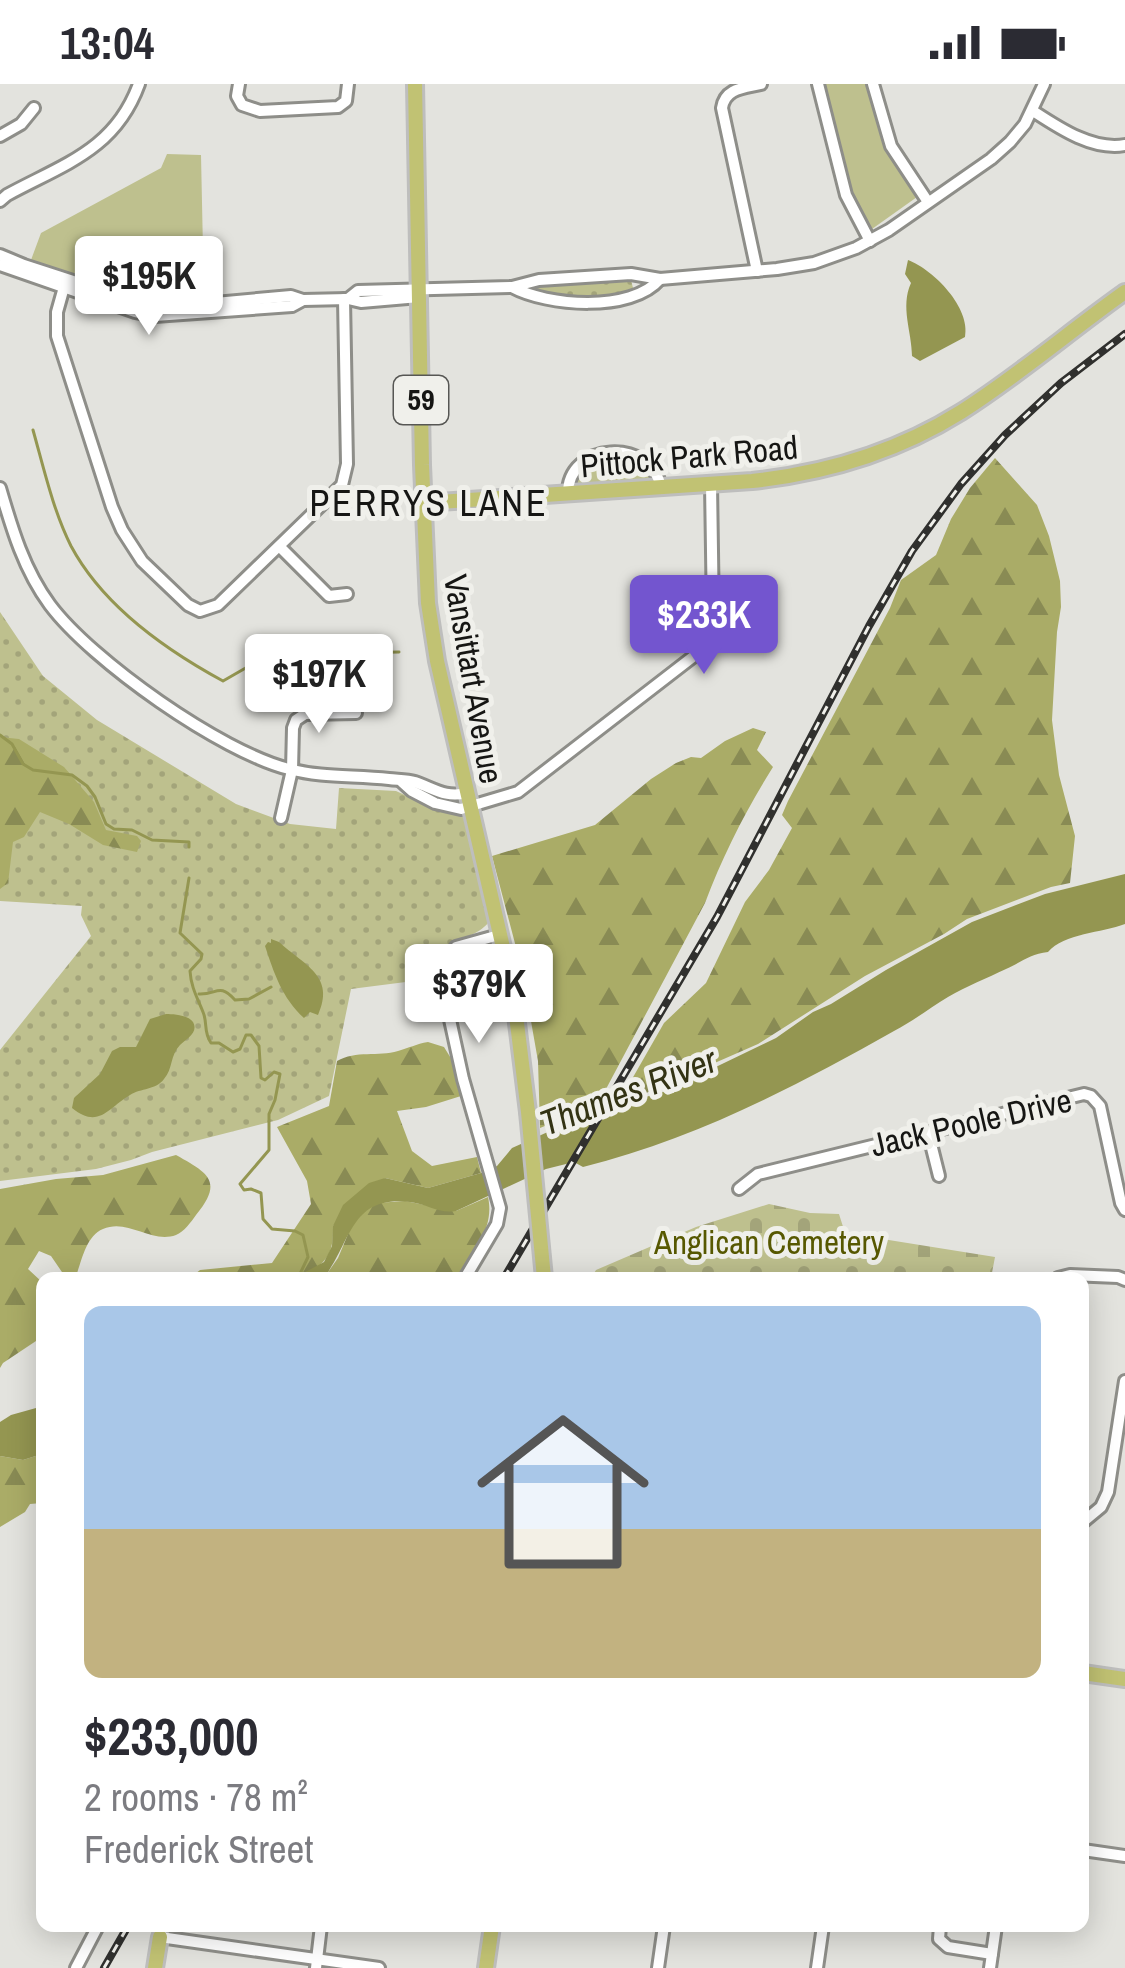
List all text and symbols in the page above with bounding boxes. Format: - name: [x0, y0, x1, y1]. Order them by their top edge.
- text: 13:04: [60, 12, 154, 73]
- pin: $195K: [65, 236, 233, 338]
- text: $195K: [102, 249, 196, 301]
- road number: 59: [394, 376, 448, 424]
- street label: Pittock Park Road: [578, 425, 800, 487]
- district label: PERRYS LANE: [309, 479, 549, 527]
- street label: Vansittart Avenue: [434, 571, 514, 787]
- pin: $233K: [620, 575, 788, 677]
- text: $233K: [657, 588, 751, 640]
- pin: $197K: [235, 634, 403, 736]
- text: $197K: [272, 647, 366, 699]
- pin: $379K: [395, 944, 563, 1046]
- text: $379K: [432, 957, 526, 1009]
- water label: Thames River: [533, 1035, 724, 1147]
- street label: Jack Poole Drive: [866, 1078, 1076, 1166]
- park label: Anglican Cemetery: [653, 1220, 885, 1264]
- icon: home: [455, 1384, 671, 1600]
- text: $233,000: [84, 1702, 258, 1771]
- text: 2 rooms · 78 m²: [84, 1771, 308, 1823]
- text: Frederick Street: [84, 1823, 313, 1875]

